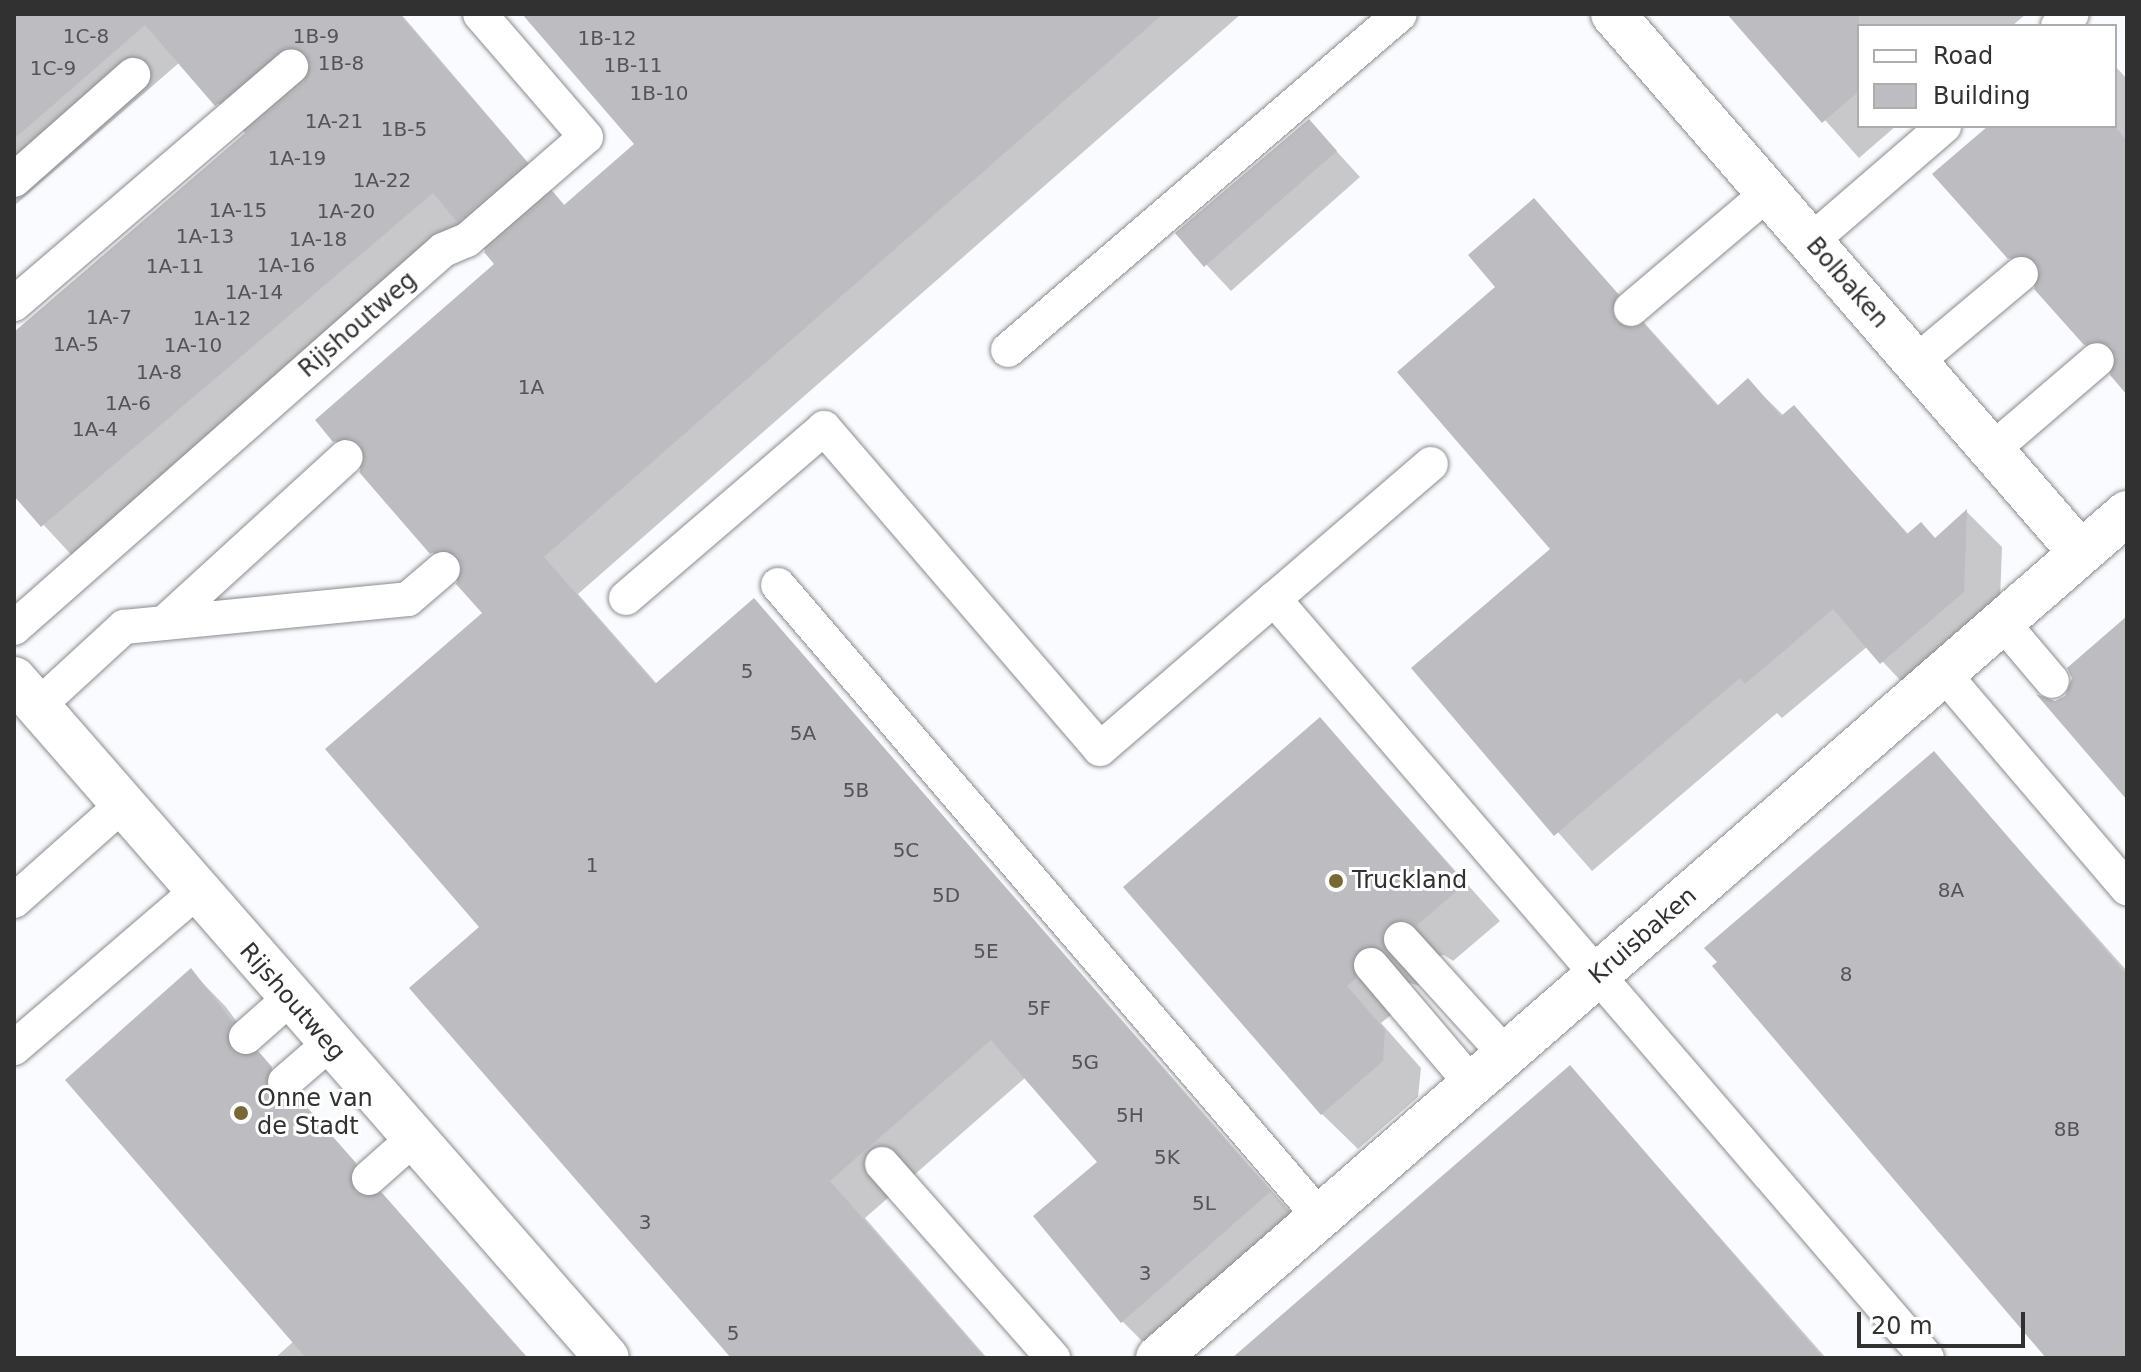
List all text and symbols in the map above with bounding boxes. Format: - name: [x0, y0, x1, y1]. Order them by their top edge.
- house number: 1C-8: [63, 24, 109, 48]
- house number: 1B-9: [293, 24, 339, 48]
- legend: [1857, 24, 2117, 128]
- house number: 1B-12: [577, 26, 637, 50]
- text: Road: [1933, 42, 1993, 70]
- house number: 1B-8: [318, 51, 364, 75]
- house number: 1B-11: [603, 53, 663, 77]
- house number: 1C-9: [30, 56, 76, 80]
- house number: 1B-10: [629, 81, 689, 105]
- text: Building: [1933, 82, 2030, 110]
- house number: 1A-21: [305, 109, 363, 133]
- house number: 1B-5: [381, 117, 427, 141]
- house number: 1A-19: [268, 146, 326, 170]
- house number: 1A-22: [353, 168, 411, 192]
- house number: 1A-15: [209, 198, 267, 222]
- house number: 1A-20: [317, 199, 375, 223]
- house number: 1A-13: [176, 224, 234, 248]
- house number: 1A-18: [289, 227, 347, 251]
- street label: Bolbaken: [1800, 232, 1894, 334]
- house number: 1A-16: [257, 253, 315, 277]
- house number: 1A-11: [146, 254, 204, 278]
- street label: Rijshoutweg: [293, 266, 423, 384]
- house number: 1A-14: [225, 280, 283, 304]
- house number: 1A-7: [86, 305, 132, 329]
- house number: 1A-12: [193, 306, 251, 330]
- house number: 1A-5: [53, 332, 99, 356]
- house number: 1A-10: [164, 333, 222, 357]
- house number: 1A-8: [136, 360, 182, 384]
- house number: 1A: [518, 375, 544, 399]
- house number: 1A-6: [105, 391, 151, 415]
- house number: 1A-4: [72, 417, 118, 441]
- house number: 5: [741, 659, 753, 683]
- house number: 5A: [790, 721, 816, 745]
- house number: 5B: [843, 778, 869, 802]
- house number: 5C: [893, 838, 919, 862]
- house number: 1: [586, 853, 598, 877]
- place label: Truckland: [1352, 867, 1467, 895]
- marker: Truckland: [1327, 872, 1345, 890]
- house number: 8A: [1938, 878, 1964, 902]
- street label: Kruisbaken: [1583, 882, 1703, 990]
- house number: 5D: [932, 883, 960, 907]
- street label: Rijshoutweg: [233, 937, 351, 1067]
- house number: 5E: [973, 939, 999, 963]
- house number: 8: [1840, 962, 1852, 986]
- house number: 5F: [1027, 996, 1051, 1020]
- house number: 5G: [1071, 1050, 1099, 1074]
- place label: Onne van de Stadt: [257, 1085, 373, 1141]
- house number: 5H: [1116, 1103, 1144, 1127]
- marker: Onne van de Stadt: [232, 1104, 250, 1122]
- house number: 8B: [2054, 1117, 2080, 1141]
- house number: 5K: [1154, 1145, 1180, 1169]
- house number: 5L: [1192, 1191, 1216, 1215]
- house number: 3: [639, 1210, 651, 1234]
- house number: 3: [1139, 1261, 1151, 1285]
- scale bar: [1861, 1296, 2029, 1346]
- text: 20 m: [1871, 1312, 1933, 1340]
- house number: 5: [727, 1321, 739, 1345]

